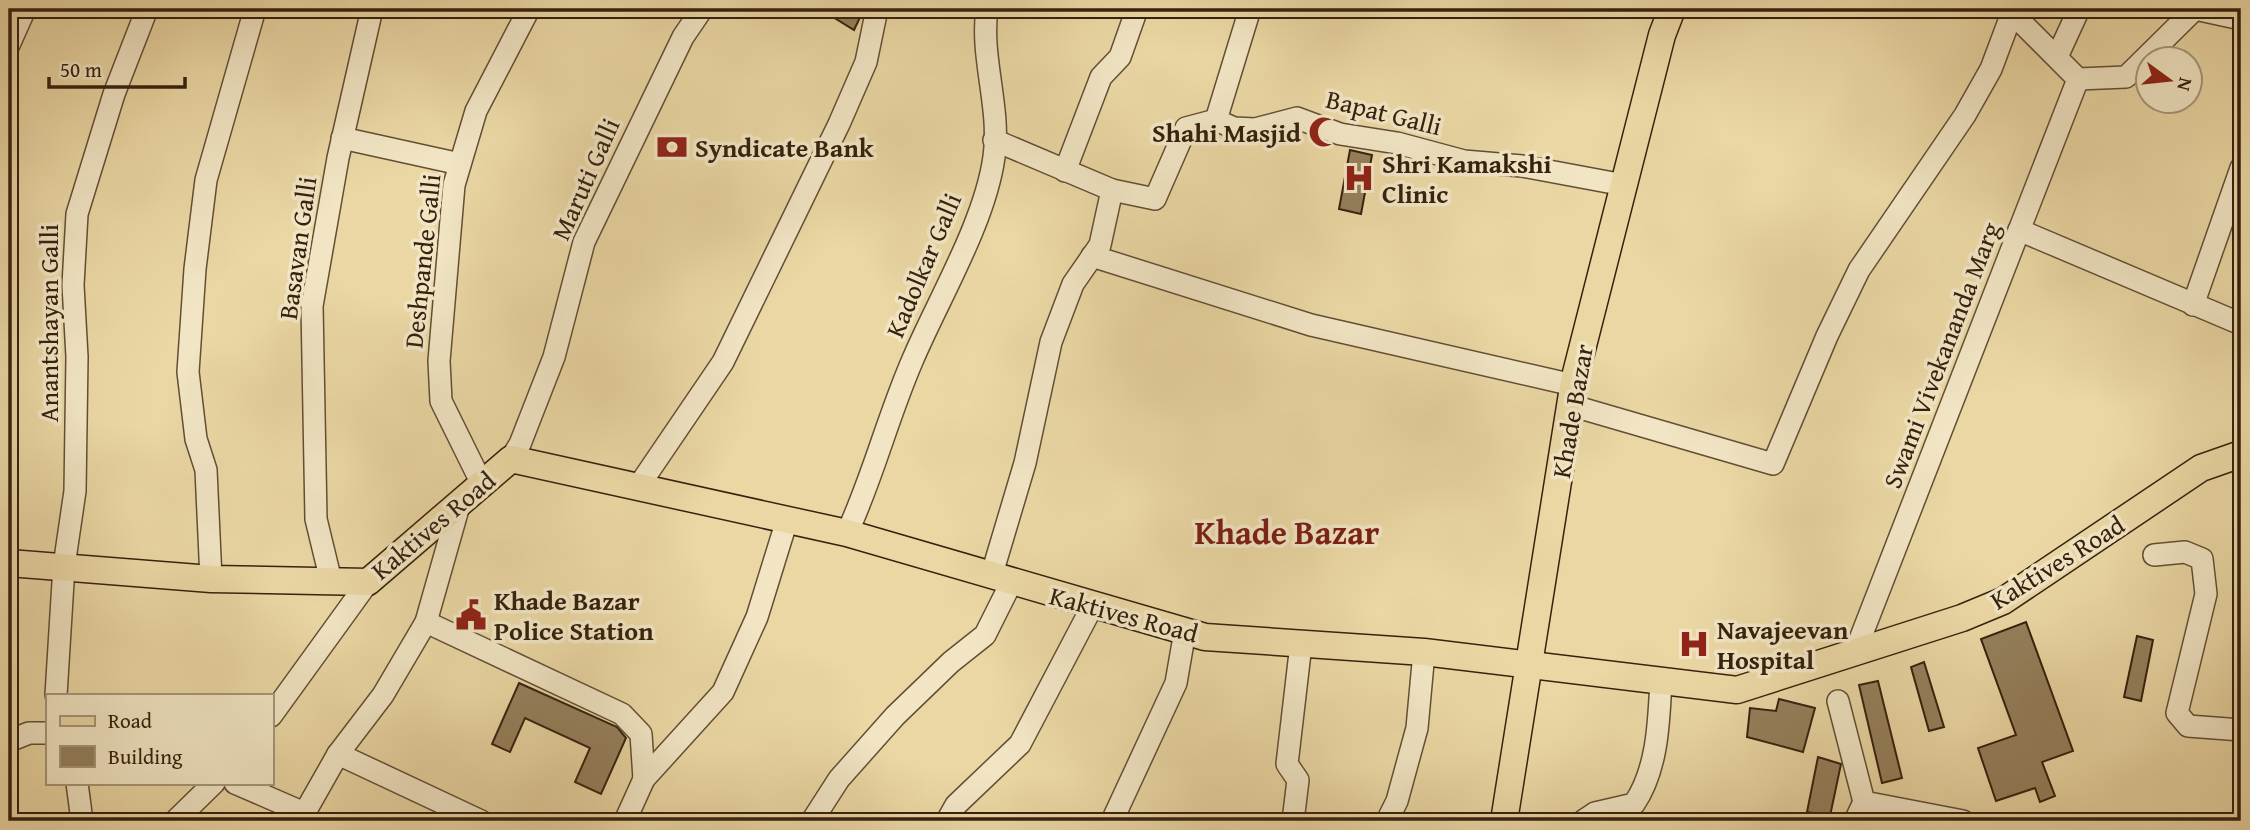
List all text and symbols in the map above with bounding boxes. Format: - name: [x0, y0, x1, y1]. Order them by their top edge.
- scale bar: [49, 46, 186, 90]
- north arrow: [2134, 46, 2204, 116]
- text: 50 m: [60, 54, 102, 85]
- text: N: [2170, 75, 2201, 94]
- street label: Bapat Galli: [1322, 79, 1446, 145]
- street label: Maruti Galli: [541, 112, 629, 246]
- place label: Shahi Masjid: [1152, 113, 1301, 152]
- mosque icon: Shahi Masjid: [1307, 115, 1341, 149]
- place label: Syndicate Bank: [695, 128, 874, 167]
- bank icon: Syndicate Bank: [655, 130, 689, 164]
- place label: Shri Kamakshi Clinic: [1382, 144, 1551, 213]
- hospital icon: Shri Kamakshi Clinic: [1342, 161, 1376, 195]
- street label: Deshpande Galli: [393, 172, 451, 350]
- street label: Basavan Galli: [268, 174, 326, 322]
- street label: Kadolkar Galli: [875, 187, 971, 343]
- street label: Swami Vivekananda Marg: [1872, 216, 2010, 494]
- street label: Anantshayan Galli: [29, 224, 68, 422]
- street label: Khade Bazar: [1541, 341, 1603, 481]
- street label: Kaktives Road: [362, 461, 504, 589]
- street label: Kaktives Road: [1982, 505, 2132, 619]
- district label: Khade Bazar: [1195, 508, 1379, 556]
- street label: Kaktives Road: [1045, 575, 1203, 653]
- place label: Khade Bazar Police Station: [494, 581, 654, 650]
- public building icon: Khade Bazar Police Station: [454, 598, 488, 632]
- place label: Navajeevan Hospital: [1717, 610, 1849, 679]
- hospital icon: Navajeevan Hospital: [1677, 627, 1711, 661]
- legend: [46, 694, 273, 784]
- text: Road: [108, 705, 153, 736]
- text: Building: [108, 741, 183, 772]

